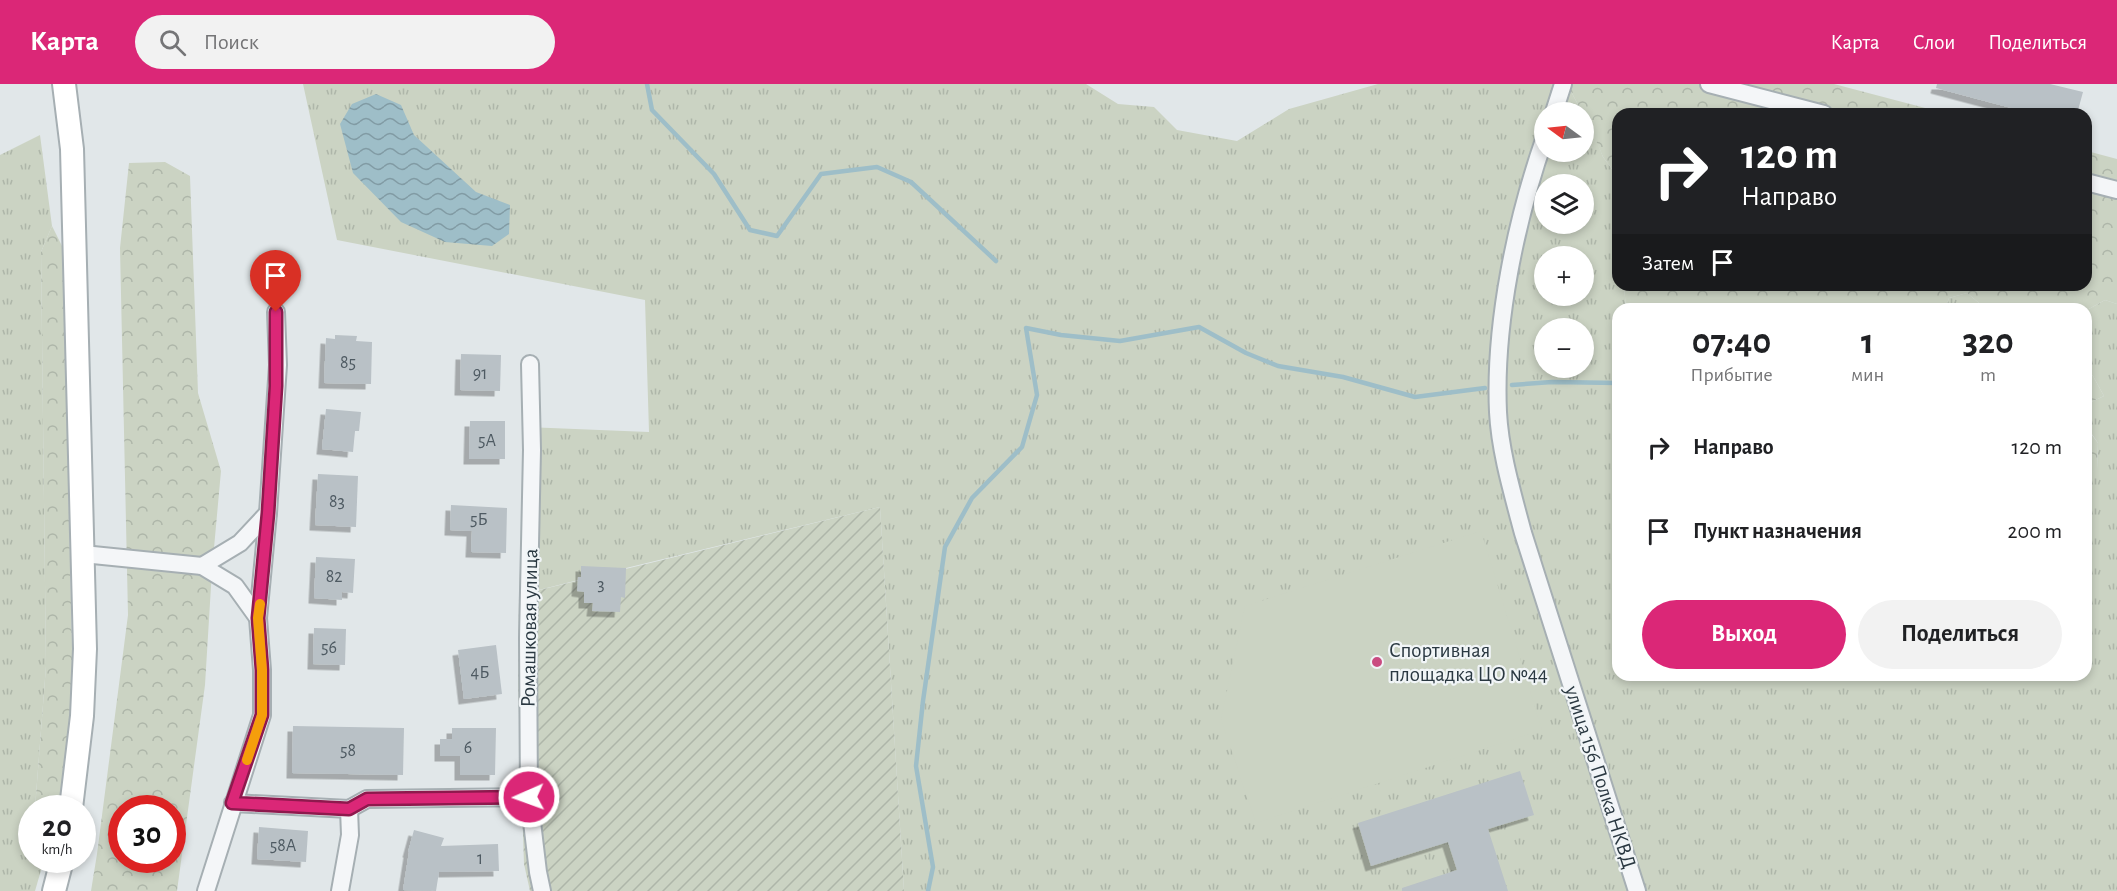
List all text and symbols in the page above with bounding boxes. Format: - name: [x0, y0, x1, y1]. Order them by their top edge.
- search box: [135, 15, 555, 69]
- icon: search: [156, 26, 189, 59]
- text: Карта: [30, 28, 99, 56]
- text: Поиск: [204, 31, 259, 53]
- text: Карта: [1830, 32, 1880, 53]
- text: Слои: [1913, 32, 1955, 53]
- text: Поделиться: [1988, 32, 2087, 53]
- north arrow: [1534, 102, 1594, 162]
- map controls: [1534, 102, 1594, 378]
- icon: right: [1642, 132, 1720, 210]
- text: 120 m: [1741, 134, 1838, 176]
- button: layers: [1534, 174, 1594, 234]
- text: Направо: [1741, 183, 1837, 210]
- button: +: [1534, 246, 1594, 306]
- icon: arrive: [1706, 246, 1739, 279]
- pin: [250, 250, 301, 312]
- text: Затем: [1642, 252, 1694, 274]
- icon: arrive: [259, 259, 292, 292]
- button: −: [1534, 318, 1594, 378]
- text: 07:40: [1692, 324, 1771, 360]
- text: 1: [1861, 324, 1874, 360]
- text: 320: [1962, 324, 2014, 360]
- house number: 85: [340, 354, 356, 372]
- house number: 91: [473, 365, 487, 383]
- text: Прибытие: [1690, 365, 1773, 385]
- text: мин: [1851, 365, 1884, 385]
- text: m: [1980, 365, 1996, 385]
- icon: right: [1642, 431, 1675, 464]
- house number: 5А: [478, 432, 496, 450]
- text: Направо: [1693, 436, 1774, 458]
- text: 120 m: [2012, 436, 2062, 458]
- house number: 83: [329, 493, 345, 511]
- house number: 5Б: [470, 511, 488, 529]
- icon: arrive: [1642, 515, 1675, 548]
- text: Пункт назначения: [1693, 520, 1862, 542]
- text: 200 m: [2008, 520, 2062, 542]
- street label: Ромашковая улица: [518, 548, 541, 708]
- house number: 82: [326, 568, 342, 586]
- house number: 3: [597, 576, 605, 594]
- button: Выход: [1642, 600, 1846, 669]
- button: Поделиться: [1858, 600, 2062, 669]
- house number: 56: [321, 639, 337, 657]
- place label: Спортивная площадка ЦО №44: [1389, 640, 1548, 685]
- marker: Спортивная площадка ЦО №44: [1370, 655, 1384, 669]
- house number: 4Б: [471, 664, 489, 682]
- street label: улица 156 Полка НКВД: [1561, 682, 1640, 871]
- house number: 6: [464, 739, 472, 757]
- house number: 58: [340, 742, 356, 760]
- position arrow: [497, 765, 561, 829]
- speed limit sign: 30: [108, 795, 186, 873]
- text: 20: [42, 812, 72, 842]
- house number: 58А: [270, 837, 297, 855]
- text: km/h: [42, 842, 72, 857]
- house number: 1: [477, 850, 483, 868]

